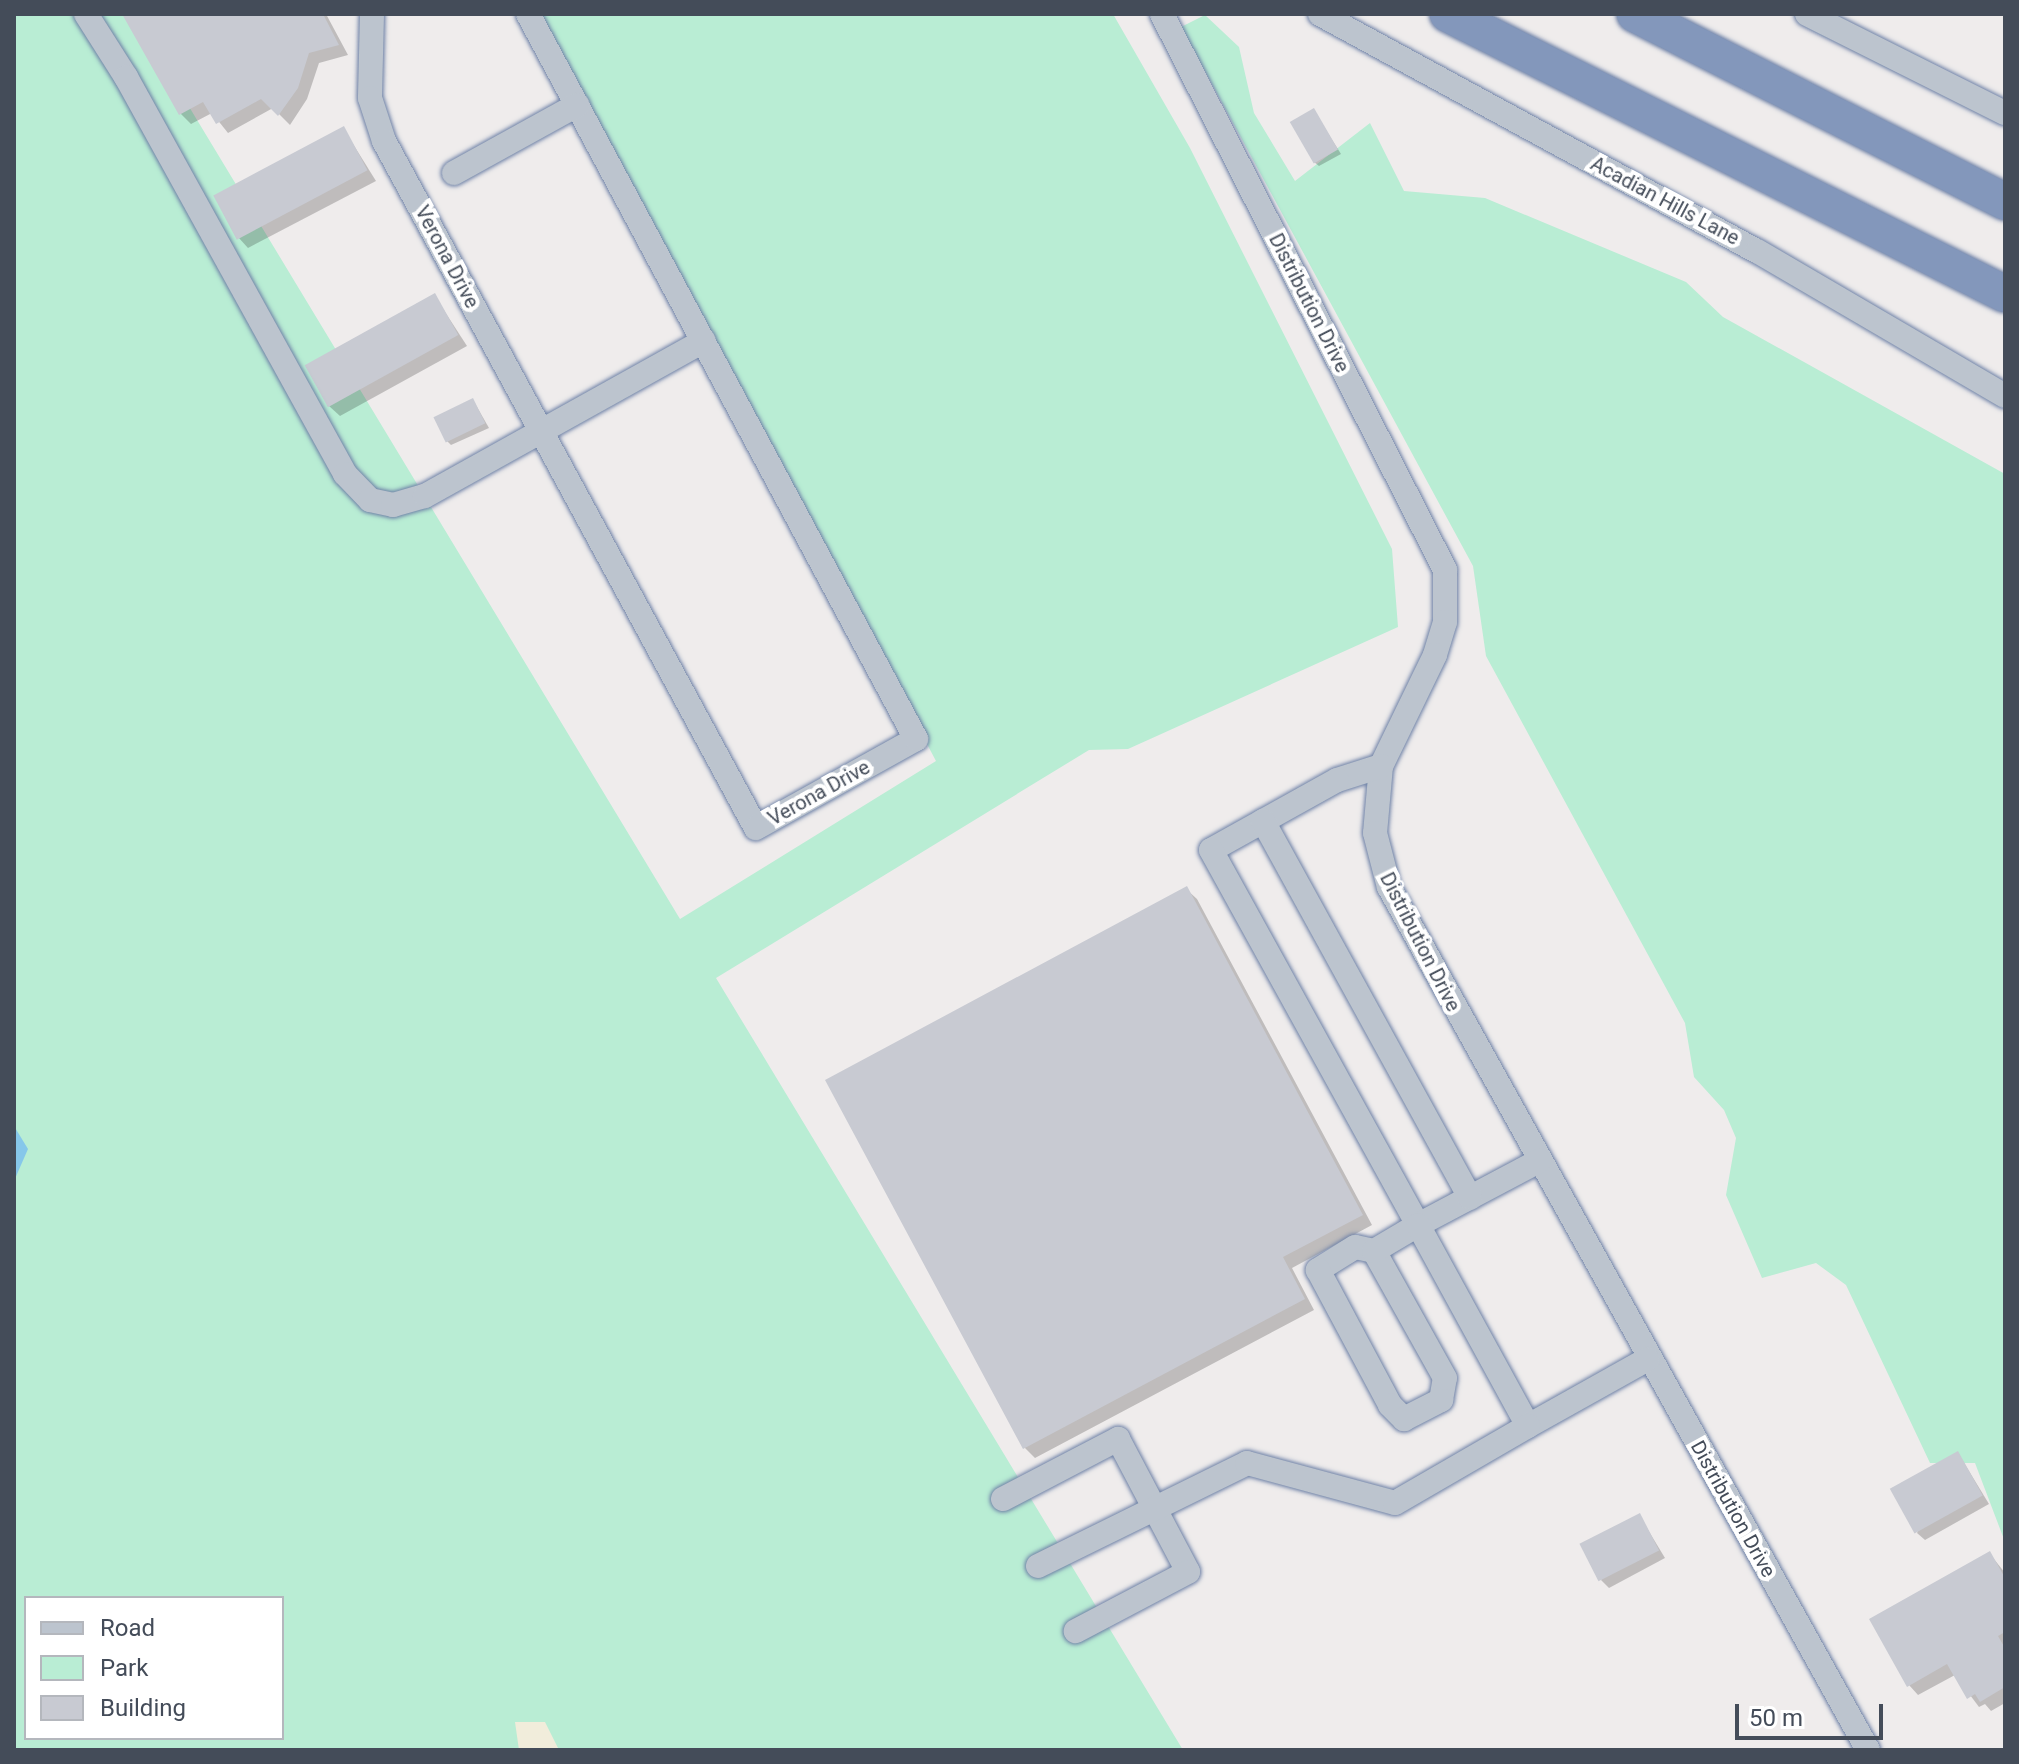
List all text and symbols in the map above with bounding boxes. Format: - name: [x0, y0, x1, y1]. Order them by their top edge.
- street label: Acadian Hills Lane: [1587, 152, 1743, 250]
- street label: Verona Drive: [410, 202, 484, 312]
- street label: Distribution Drive: [1264, 230, 1354, 376]
- street label: Verona Drive: [764, 755, 874, 831]
- street label: Distribution Drive: [1375, 869, 1465, 1015]
- street label: Distribution Drive: [1686, 1436, 1780, 1582]
- legend: [24, 1596, 284, 1740]
- text: Road: [100, 1614, 155, 1642]
- text: Park: [100, 1654, 148, 1682]
- scale bar: [1739, 1688, 1887, 1738]
- text: Building: [100, 1694, 186, 1722]
- text: 50 m: [1749, 1704, 1803, 1732]

